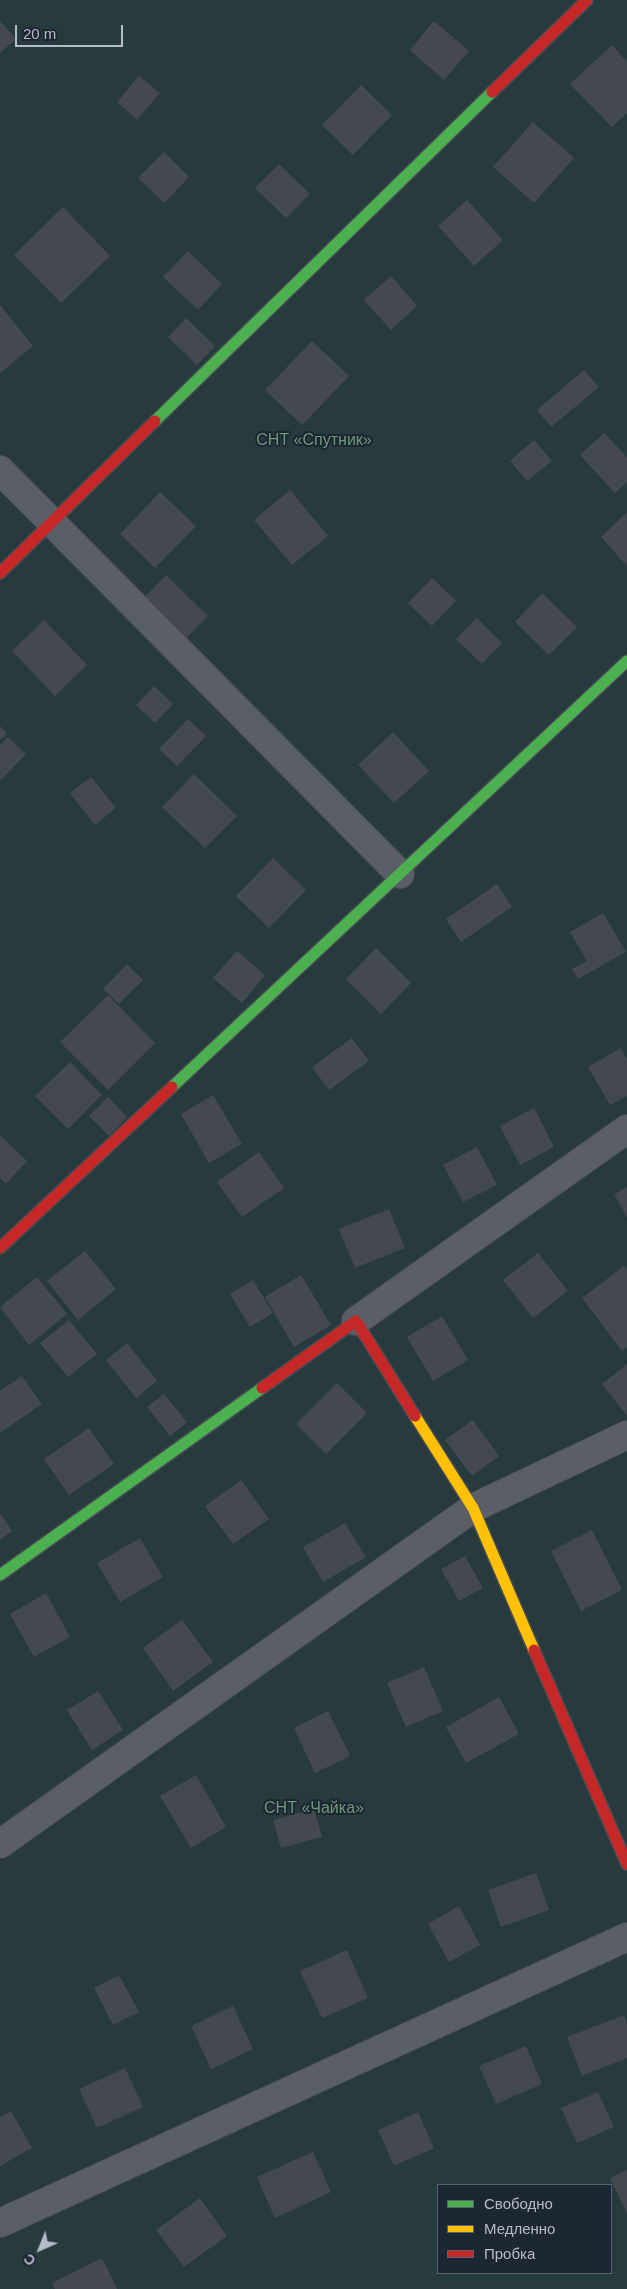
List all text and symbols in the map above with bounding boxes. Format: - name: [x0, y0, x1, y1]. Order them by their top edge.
- scale bar: [18, 15, 125, 47]
- text: 20 m: [23, 25, 56, 42]
- park label: СНТ «Спутник»: [256, 431, 372, 451]
- park label: СНТ «Чайка»: [264, 1799, 364, 1819]
- legend: [437, 2184, 612, 2274]
- text: Свободно: [484, 2195, 553, 2212]
- text: Медленно: [484, 2220, 555, 2237]
- north arrow: [15, 2224, 65, 2274]
- text: Пробка: [484, 2245, 535, 2262]
- text: С: [20, 2251, 39, 2269]

